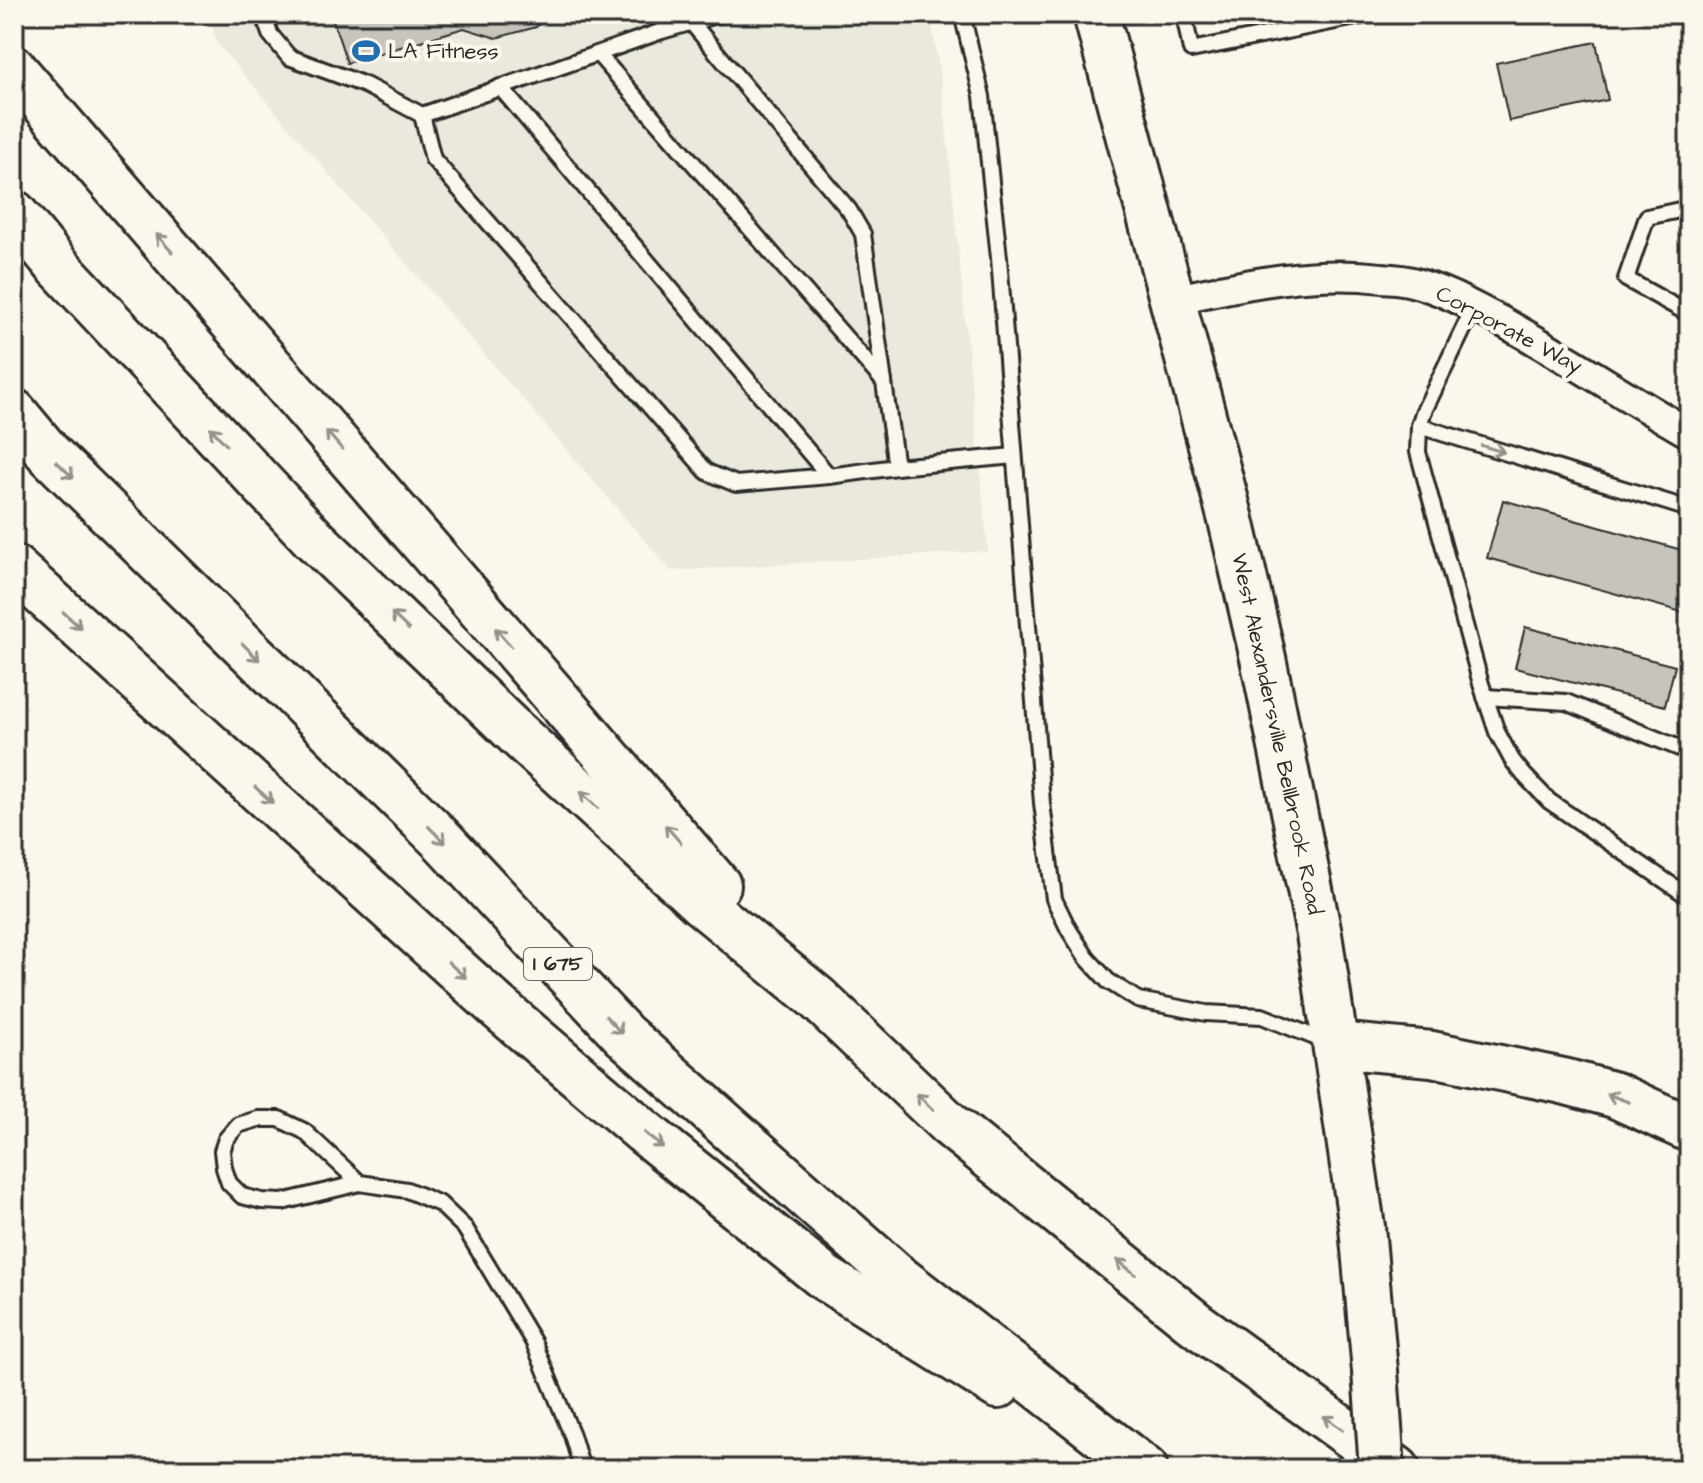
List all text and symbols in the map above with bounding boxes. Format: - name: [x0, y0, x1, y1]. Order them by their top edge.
- sports icon: LA Fitness: [351, 36, 381, 66]
- place label: LA Fitness: [388, 36, 499, 67]
- one-way arrow: [155, 234, 173, 254]
- street label: Corporate Way: [1430, 278, 1588, 383]
- one-way arrow: [208, 426, 227, 446]
- one-way arrow: [325, 431, 343, 451]
- one-way arrow: [1480, 442, 1506, 457]
- one-way arrow: [55, 461, 75, 480]
- street label: West Alexandersville Bellbrook Road: [1224, 550, 1330, 918]
- one-way arrow: [61, 611, 81, 629]
- one-way arrow: [390, 612, 410, 631]
- one-way arrow: [494, 628, 512, 648]
- one-way arrow: [241, 642, 260, 661]
- one-way arrow: [254, 786, 274, 804]
- one-way arrow: [580, 791, 600, 809]
- one-way arrow: [665, 824, 683, 844]
- one-way arrow: [427, 825, 447, 844]
- road number: I 675: [524, 948, 592, 980]
- one-way arrow: [446, 961, 466, 979]
- one-way arrow: [604, 1014, 622, 1034]
- one-way arrow: [1605, 1089, 1630, 1104]
- one-way arrow: [916, 1093, 936, 1111]
- one-way arrow: [643, 1131, 663, 1149]
- one-way arrow: [1116, 1258, 1137, 1276]
- one-way arrow: [1323, 1415, 1345, 1432]

